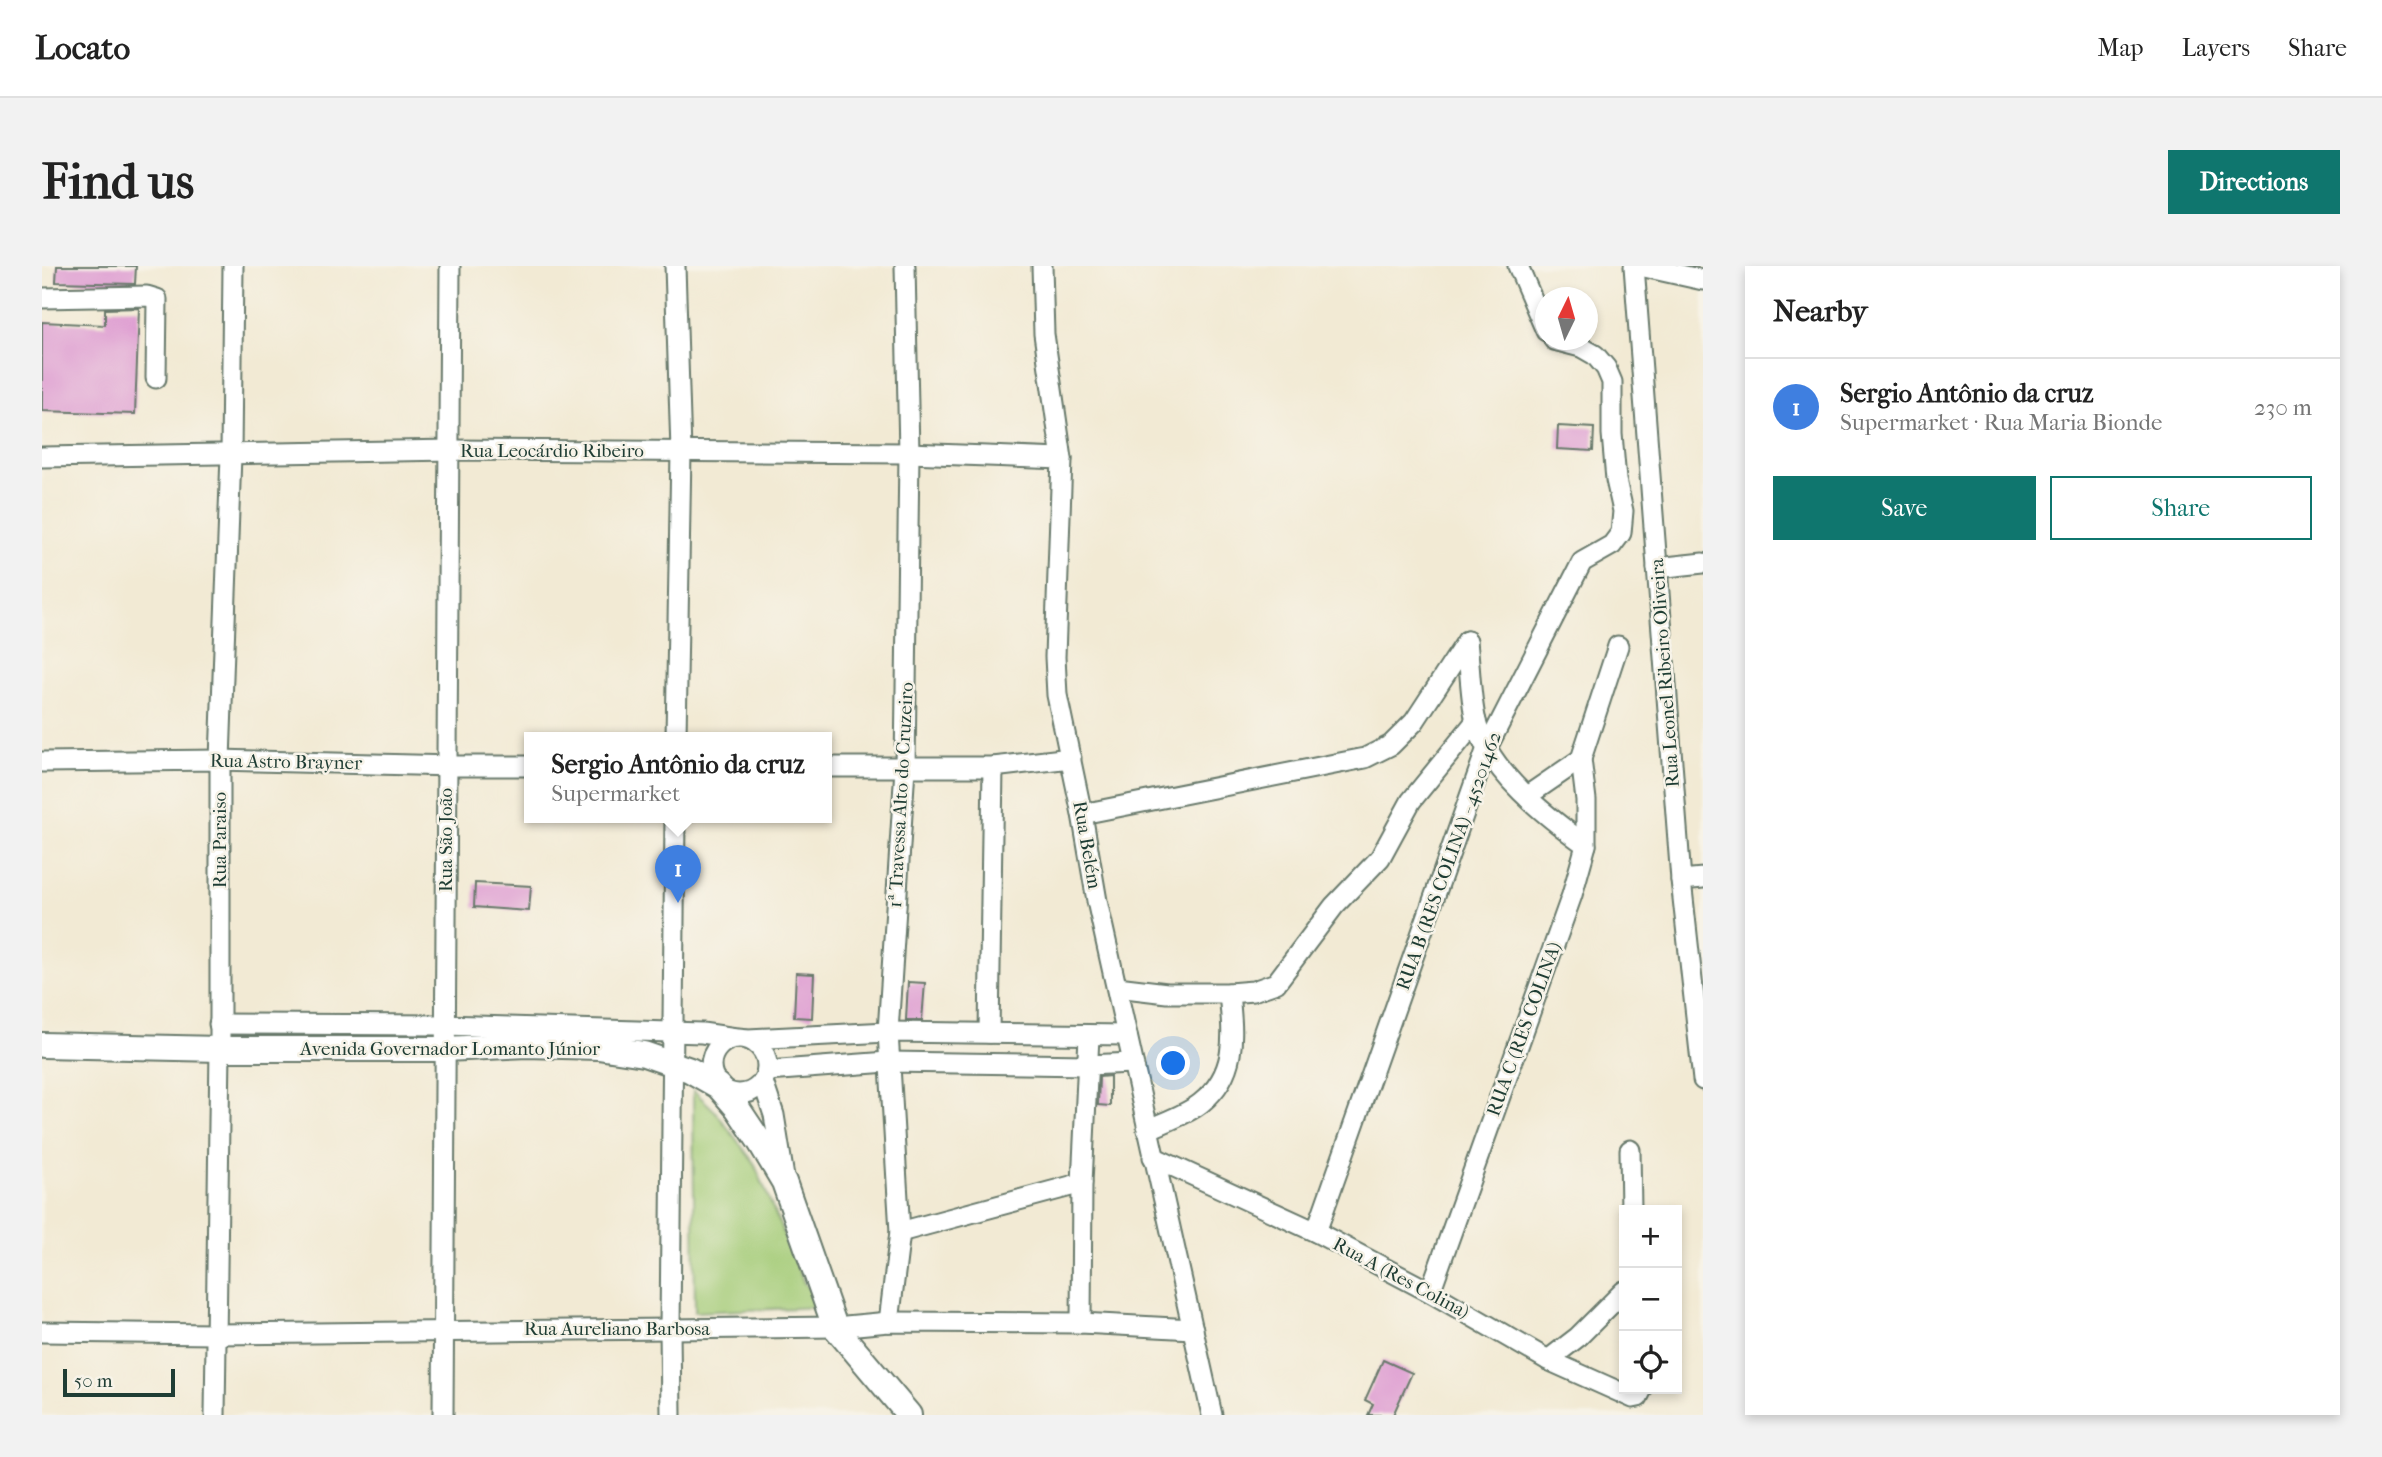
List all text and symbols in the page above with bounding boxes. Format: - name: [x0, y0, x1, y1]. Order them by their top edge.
- text: Locato: [35, 29, 130, 68]
- text: Map: [2098, 34, 2144, 62]
- text: Layers: [2182, 34, 2250, 62]
- text: Share: [2288, 34, 2347, 62]
- button: Directions: [2168, 150, 2340, 214]
- text: Find us: [42, 153, 194, 211]
- north arrow: [1535, 287, 1598, 350]
- text: Nearby: [1773, 294, 1868, 329]
- text: Sergio Antônio da cruz: [1840, 378, 2094, 409]
- text: 1: [1792, 394, 1800, 421]
- text: 230 m: [2254, 394, 2312, 421]
- text: Supermarket · Rua Maria Bionde: [1840, 409, 2162, 436]
- street label: Rua Leocárdio Ribeiro: [460, 440, 644, 462]
- button: Save: [1773, 476, 2036, 540]
- button: Share: [2050, 476, 2312, 540]
- street label: Rua Leonel Ribeiro Oliveira: [1646, 557, 1684, 788]
- street label: 1ª Travessa Alto do Cruzeiro: [884, 681, 918, 908]
- street label: RUA B (RES COLINA) - 45201462: [1392, 728, 1506, 993]
- popup: [524, 732, 832, 823]
- text: Sergio Antônio da cruz: [551, 749, 805, 780]
- street label: Rua Astro Brayner: [210, 750, 363, 774]
- text: Supermarket: [551, 780, 680, 807]
- street label: Rua São João: [435, 788, 457, 892]
- street label: Rua Paraiso: [209, 791, 231, 888]
- street label: Rua Belém: [1068, 799, 1106, 891]
- pin: 1: [655, 845, 701, 903]
- street label: RUA C (RES COLINA): [1482, 939, 1566, 1119]
- street label: Avenida Governador Lomanto Júnior: [299, 1038, 601, 1060]
- your location: [1156, 1046, 1190, 1080]
- map controls: [1619, 1205, 1682, 1394]
- button: +: [1619, 1205, 1682, 1268]
- street label: Rua A (Res Colina): [1329, 1233, 1473, 1323]
- button: −: [1619, 1268, 1682, 1331]
- street label: Rua Aureliano Barbosa: [524, 1318, 710, 1340]
- button: locate: [1619, 1331, 1682, 1394]
- scale bar: [63, 1366, 175, 1398]
- text: 50 m: [74, 1370, 113, 1392]

